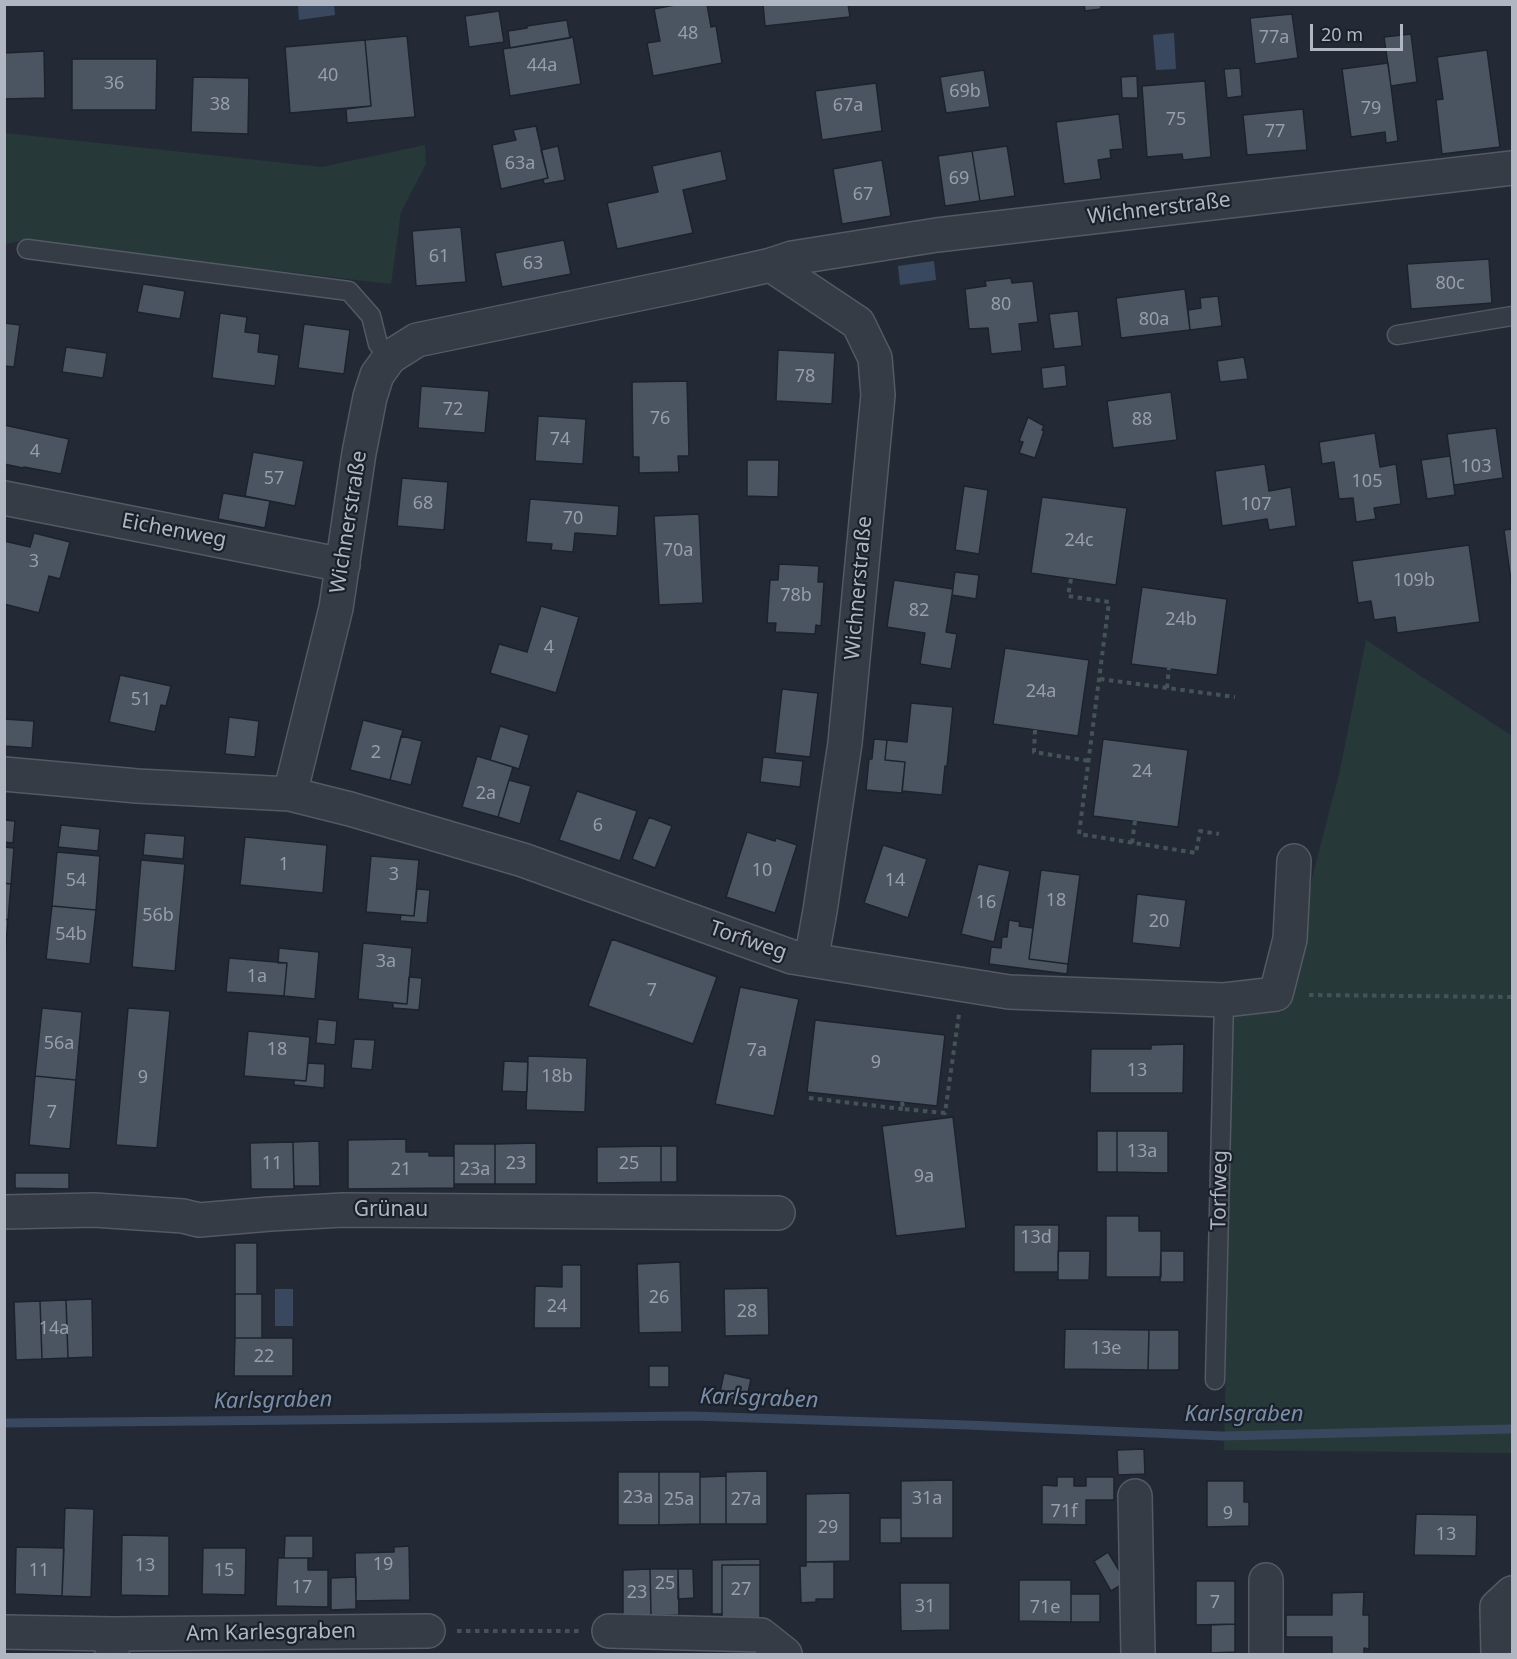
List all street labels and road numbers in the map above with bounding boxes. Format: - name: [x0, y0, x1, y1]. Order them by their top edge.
- street label: Wichnerstraße: [1086, 188, 1232, 230]
- street label: Wichnerstraße: [325, 449, 373, 595]
- street label: Eichenweg: [119, 508, 229, 554]
- street label: Wichnerstraße: [840, 515, 878, 661]
- street label: Torfweg: [706, 916, 790, 966]
- street label: Torfweg: [1207, 1150, 1233, 1230]
- street label: Grünau: [354, 1197, 428, 1223]
- street label: Am Karlesgraben: [186, 1619, 356, 1647]

